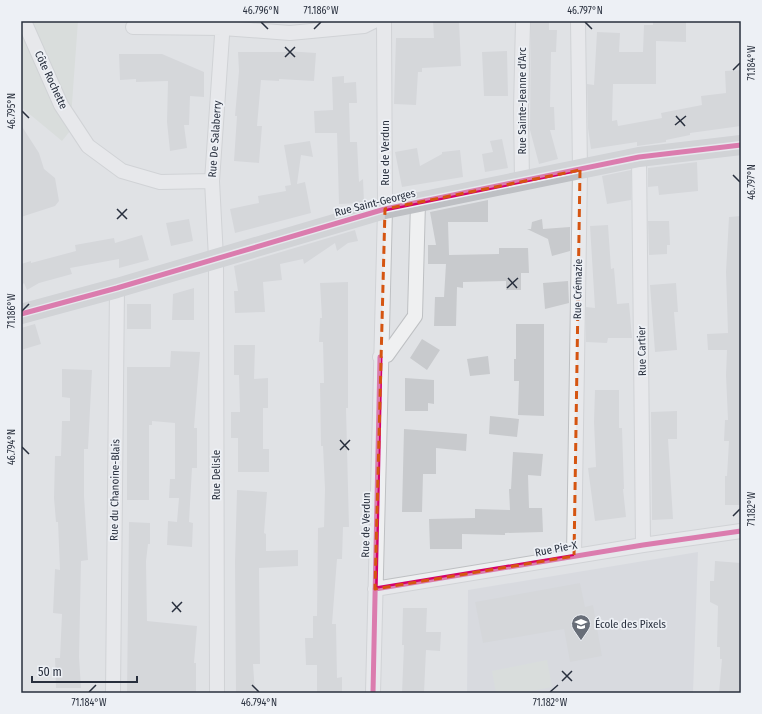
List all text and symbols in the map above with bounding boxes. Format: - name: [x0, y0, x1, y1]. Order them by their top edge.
- text: 46.796°N: [243, 5, 279, 17]
- text: 71.186°W: [304, 5, 339, 17]
- text: 46.797°N: [567, 5, 603, 17]
- text: 71.184°W: [746, 45, 758, 80]
- street label: Rue Sainte-Jeanne d'Arc: [516, 47, 529, 155]
- street label: Côte Rochette: [32, 49, 70, 111]
- text: 46.795°N: [6, 93, 18, 129]
- street label: Rue De Salaberry: [206, 100, 224, 178]
- street label: Rue de Verdun: [379, 120, 392, 186]
- text: 46.797°N: [746, 164, 758, 200]
- street label: Rue Saint-Georges: [333, 187, 417, 219]
- street label: Rue Crémazie: [571, 259, 585, 319]
- text: 71.186°W: [6, 293, 18, 328]
- street label: Rue Cartier: [635, 326, 649, 376]
- text: 46.794°N: [6, 429, 18, 465]
- street label: Rue du Chanoine-Blais: [108, 439, 122, 541]
- street label: Rue Delisle: [210, 450, 223, 500]
- text: 71.182°W: [746, 491, 758, 526]
- street label: Rue de Verdun: [359, 492, 373, 558]
- street label: Rue Pie-X: [534, 538, 579, 559]
- school or university icon: École des Pixels: [570, 613, 592, 641]
- place label: École des Pixels: [595, 617, 666, 631]
- scale bar: [32, 658, 137, 684]
- text: 50 m: [38, 665, 62, 679]
- text: 71.184°W: [72, 697, 107, 709]
- text: 46.794°N: [241, 697, 277, 709]
- text: 71.182°W: [533, 697, 568, 709]

